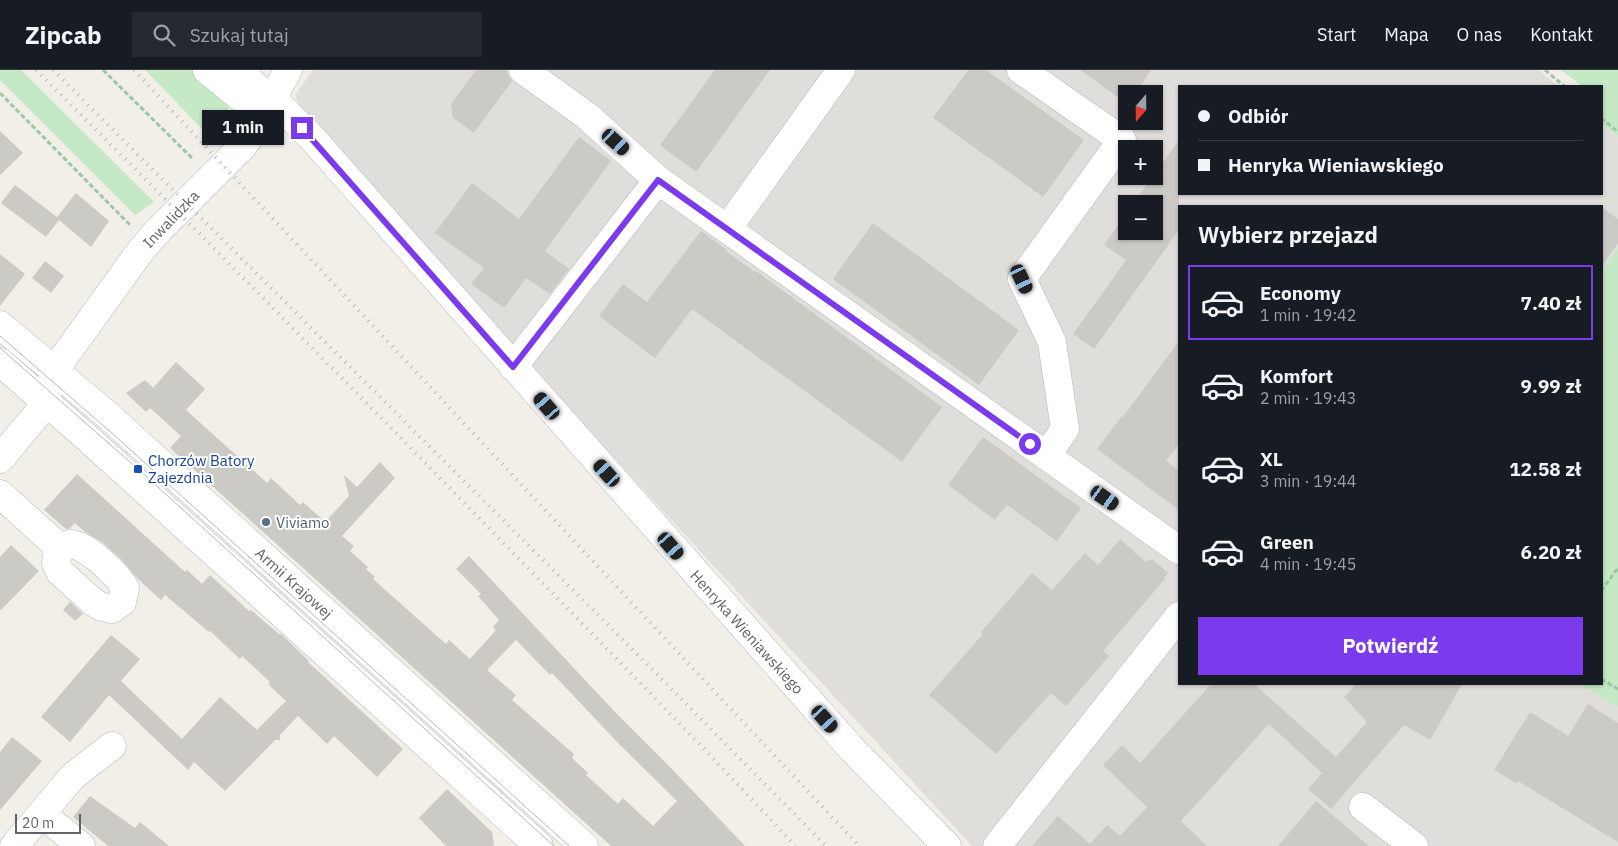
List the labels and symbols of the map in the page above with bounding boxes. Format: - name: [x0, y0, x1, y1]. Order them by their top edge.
- north arrow: [1118, 85, 1162, 130]
- callout: 1 min: [202, 110, 284, 146]
- route end: [291, 117, 313, 139]
- car: [599, 126, 632, 158]
- street label: Inwalidzka: [139, 186, 203, 252]
- car: [1008, 262, 1035, 296]
- car: [531, 390, 562, 422]
- route start: [1019, 433, 1041, 455]
- place label: Chorzów Batory Zajezdnia: [148, 451, 255, 487]
- car: [591, 457, 622, 489]
- marker: Chorzów Batory Zajezdnia: [132, 463, 144, 475]
- car: [1088, 483, 1121, 513]
- place label: Viviamo: [276, 513, 330, 532]
- marker: Viviamo: [260, 516, 272, 528]
- car: [655, 530, 686, 562]
- street label: Armii Krajowej: [251, 543, 337, 623]
- street label: Henryka Wieniawskiego: [686, 566, 808, 698]
- car: [809, 703, 840, 735]
- scale bar: [15, 811, 81, 834]

